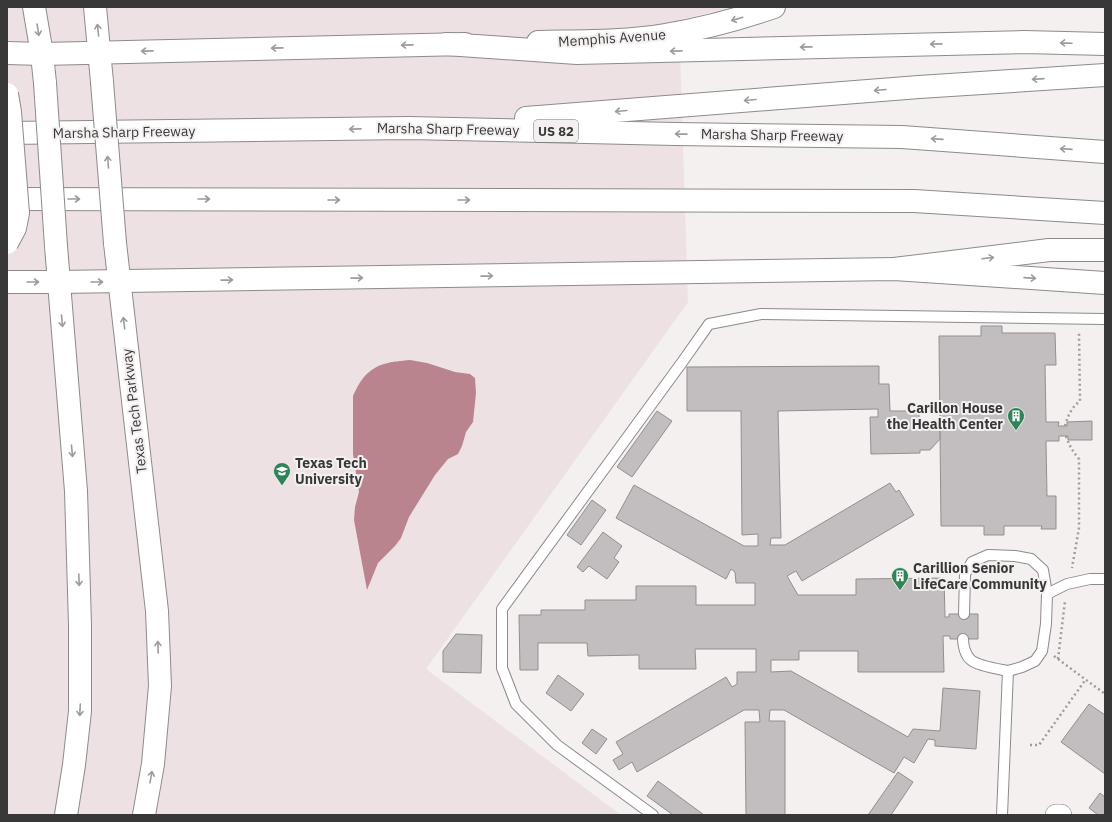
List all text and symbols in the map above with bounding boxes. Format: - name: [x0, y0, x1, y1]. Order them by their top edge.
- one-way arrow: [731, 16, 744, 23]
- one-way arrow: [34, 23, 42, 36]
- one-way arrow: [94, 24, 101, 37]
- street label: Memphis Avenue: [558, 25, 667, 51]
- one-way arrow: [1060, 39, 1073, 47]
- one-way arrow: [930, 40, 943, 48]
- one-way arrow: [401, 41, 414, 49]
- one-way arrow: [800, 43, 813, 51]
- one-way arrow: [271, 44, 284, 52]
- one-way arrow: [670, 47, 683, 54]
- one-way arrow: [141, 48, 154, 55]
- one-way arrow: [1032, 76, 1045, 83]
- one-way arrow: [874, 86, 887, 93]
- one-way arrow: [744, 97, 757, 104]
- one-way arrow: [615, 107, 628, 114]
- street label: Marsha Sharp Freeway: [377, 119, 519, 139]
- road number: US 82: [534, 120, 578, 142]
- street label: Marsha Sharp Freeway: [53, 122, 195, 142]
- one-way arrow: [349, 125, 362, 132]
- street label: Marsha Sharp Freeway: [701, 125, 843, 145]
- one-way arrow: [675, 130, 688, 138]
- one-way arrow: [930, 136, 943, 143]
- one-way arrow: [1060, 146, 1073, 153]
- one-way arrow: [105, 156, 112, 169]
- one-way arrow: [67, 195, 80, 203]
- one-way arrow: [197, 195, 210, 203]
- one-way arrow: [327, 196, 340, 204]
- one-way arrow: [457, 196, 470, 204]
- one-way arrow: [981, 254, 994, 261]
- one-way arrow: [480, 272, 493, 280]
- one-way arrow: [350, 274, 363, 282]
- one-way arrow: [1023, 274, 1036, 282]
- one-way arrow: [220, 276, 233, 284]
- one-way arrow: [26, 278, 39, 286]
- one-way arrow: [90, 278, 103, 286]
- one-way arrow: [58, 314, 65, 327]
- one-way arrow: [120, 317, 127, 330]
- street label: Texas Tech Parkway: [117, 347, 151, 475]
- place label: Carillon House the Health Center: [887, 399, 1003, 433]
- building icon: Carillon House the Health Center: [1006, 406, 1026, 431]
- one-way arrow: [69, 444, 76, 457]
- place label: Texas Tech University: [295, 454, 367, 488]
- school or university icon: Texas Tech University: [272, 461, 292, 486]
- place label: Carillion Senior LifeCare Community: [913, 559, 1047, 593]
- building icon: Carillion Senior LifeCare Community: [890, 566, 910, 591]
- one-way arrow: [75, 573, 83, 586]
- one-way arrow: [154, 641, 162, 654]
- one-way arrow: [76, 703, 83, 716]
- one-way arrow: [147, 771, 155, 784]

